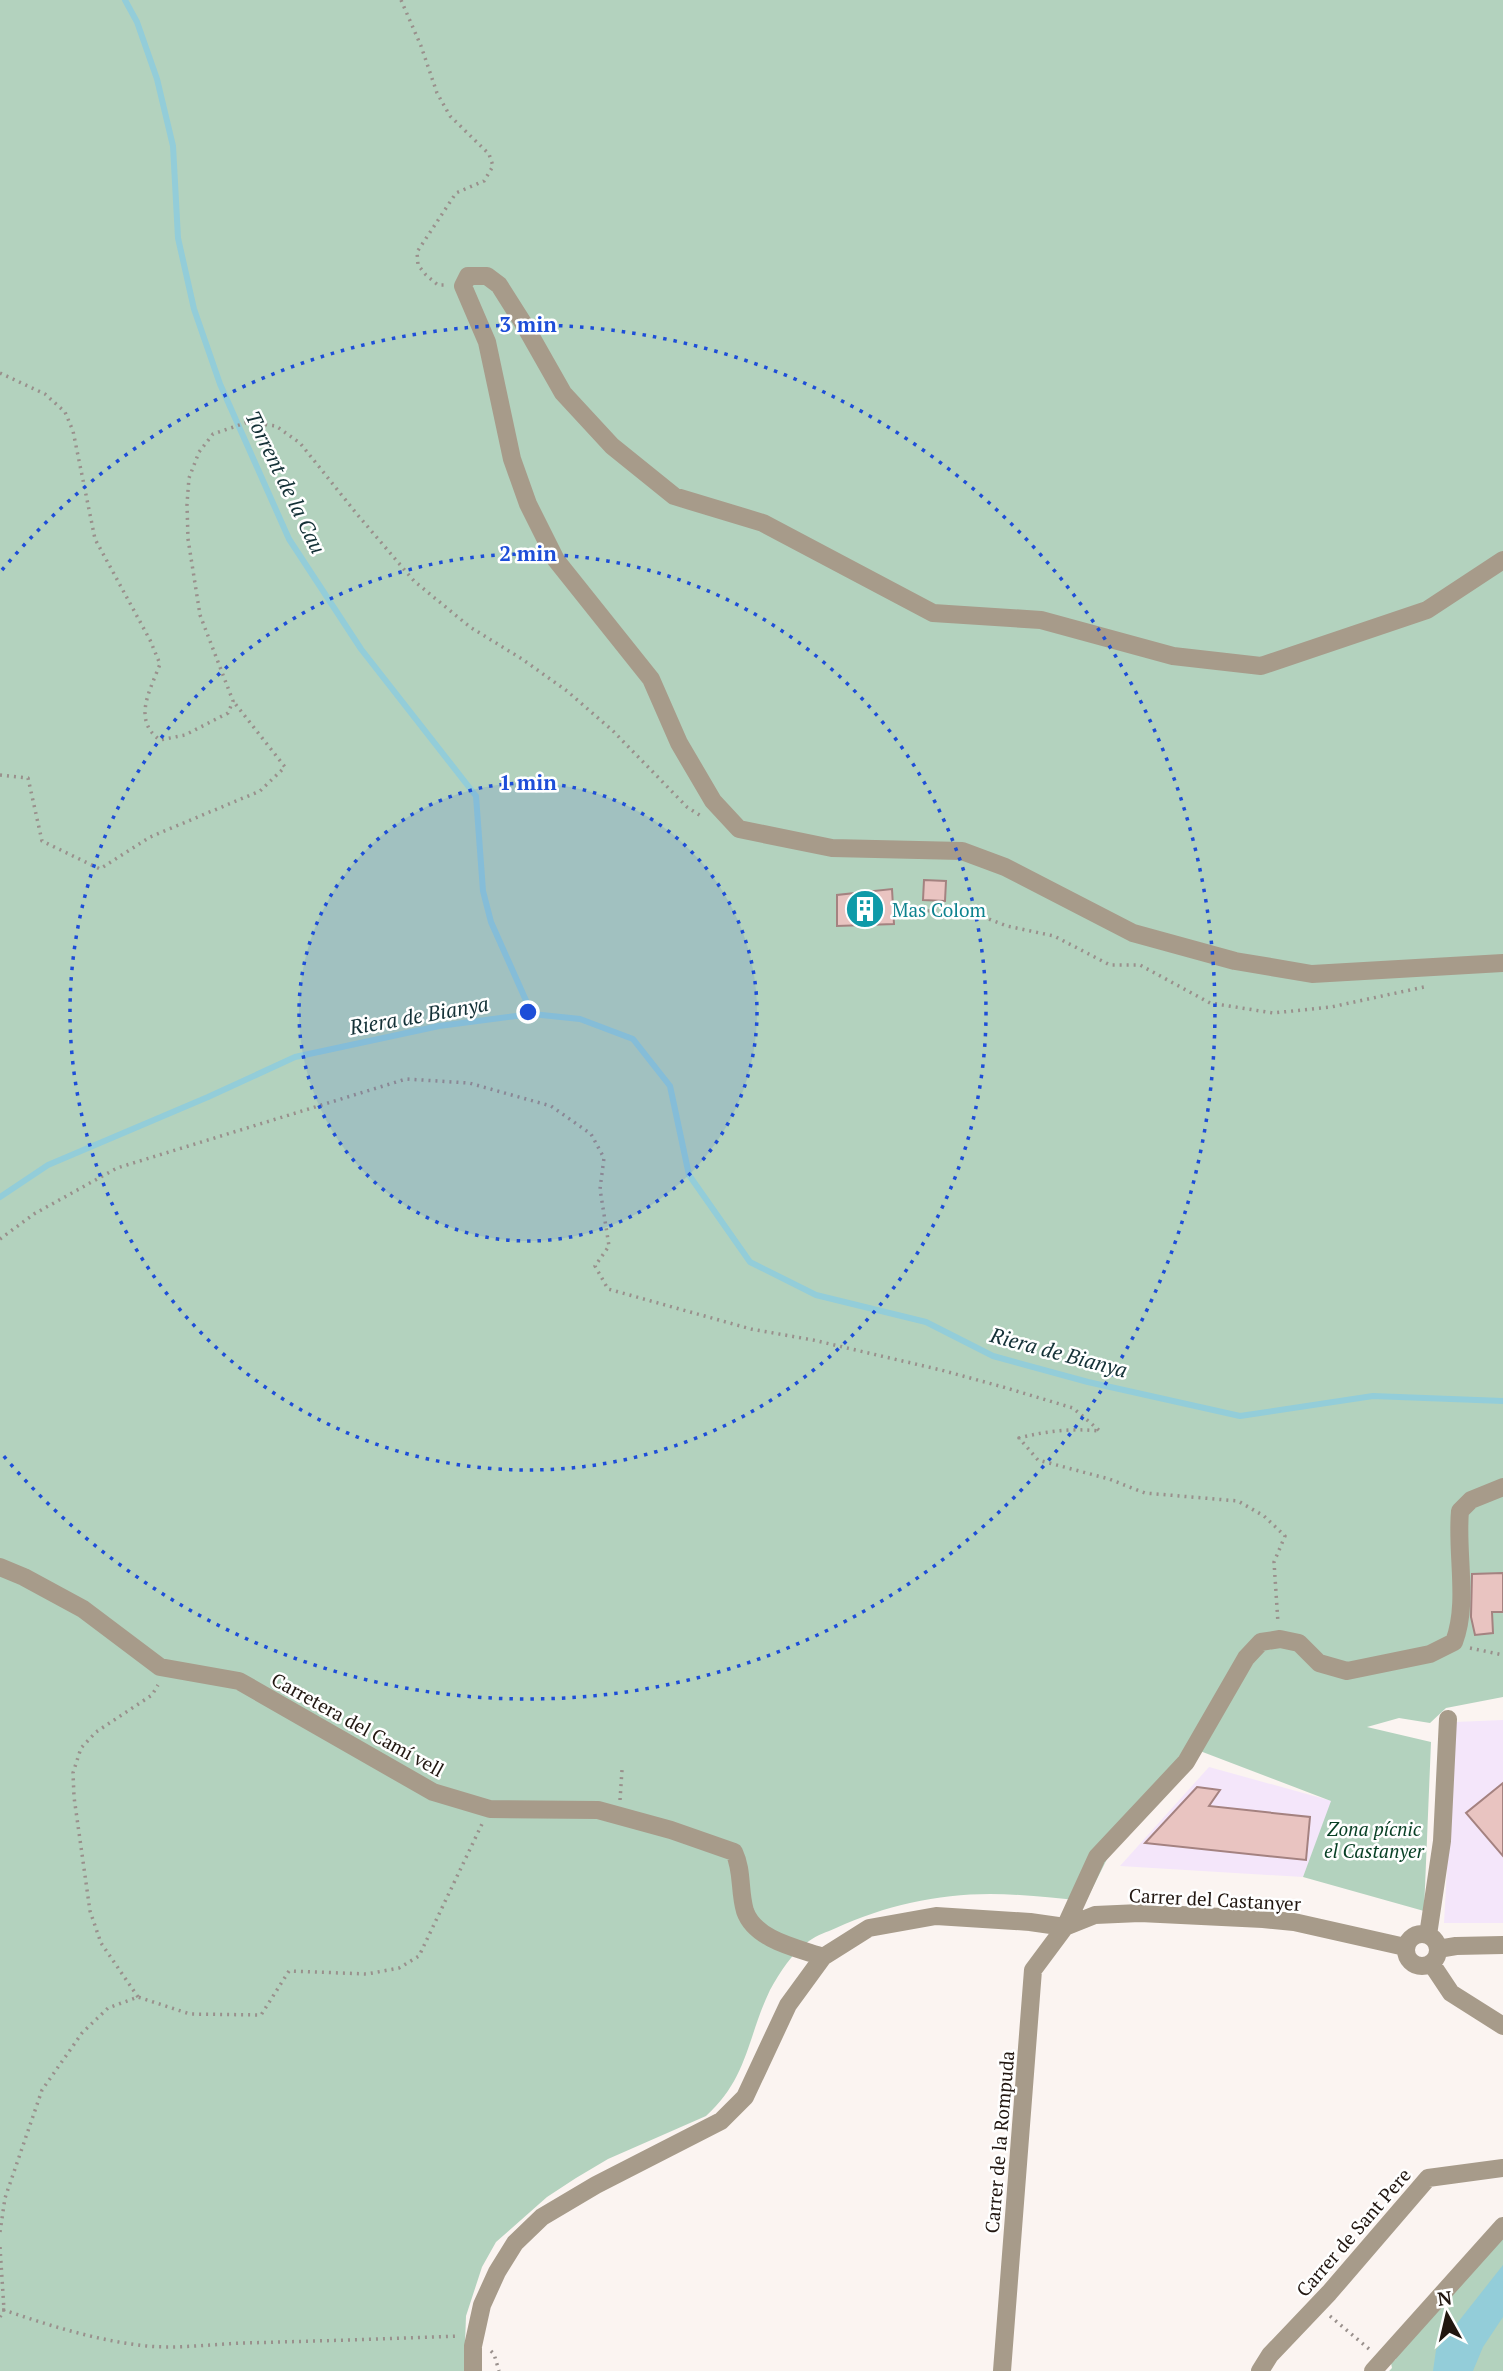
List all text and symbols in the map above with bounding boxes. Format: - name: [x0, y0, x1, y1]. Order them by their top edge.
- text: 3 min: [499, 310, 557, 338]
- water label: Torrent de la Cau: [239, 406, 333, 558]
- text: 2 min: [499, 539, 557, 567]
- text: 1 min: [499, 768, 557, 796]
- building icon: Mas Colom: [844, 888, 886, 930]
- place label: Mas Colom: [892, 897, 986, 922]
- water label: Riera de Bianya: [346, 989, 491, 1041]
- centre of rings: [516, 1000, 540, 1024]
- water label: Riera de Bianya: [986, 1320, 1131, 1384]
- street label: Carretera del Camí vell: [267, 1666, 449, 1782]
- park label: Zona pícnic el Castanyer: [1324, 1816, 1425, 1863]
- street label: Carrer del Castanyer: [1128, 1882, 1302, 1916]
- street label: Carrer de la Rompuda: [979, 2049, 1019, 2234]
- street label: Carrer de Sant Pere: [1290, 2162, 1416, 2302]
- north arrow: [1412, 2280, 1482, 2350]
- text: N: [1436, 2284, 1454, 2311]

